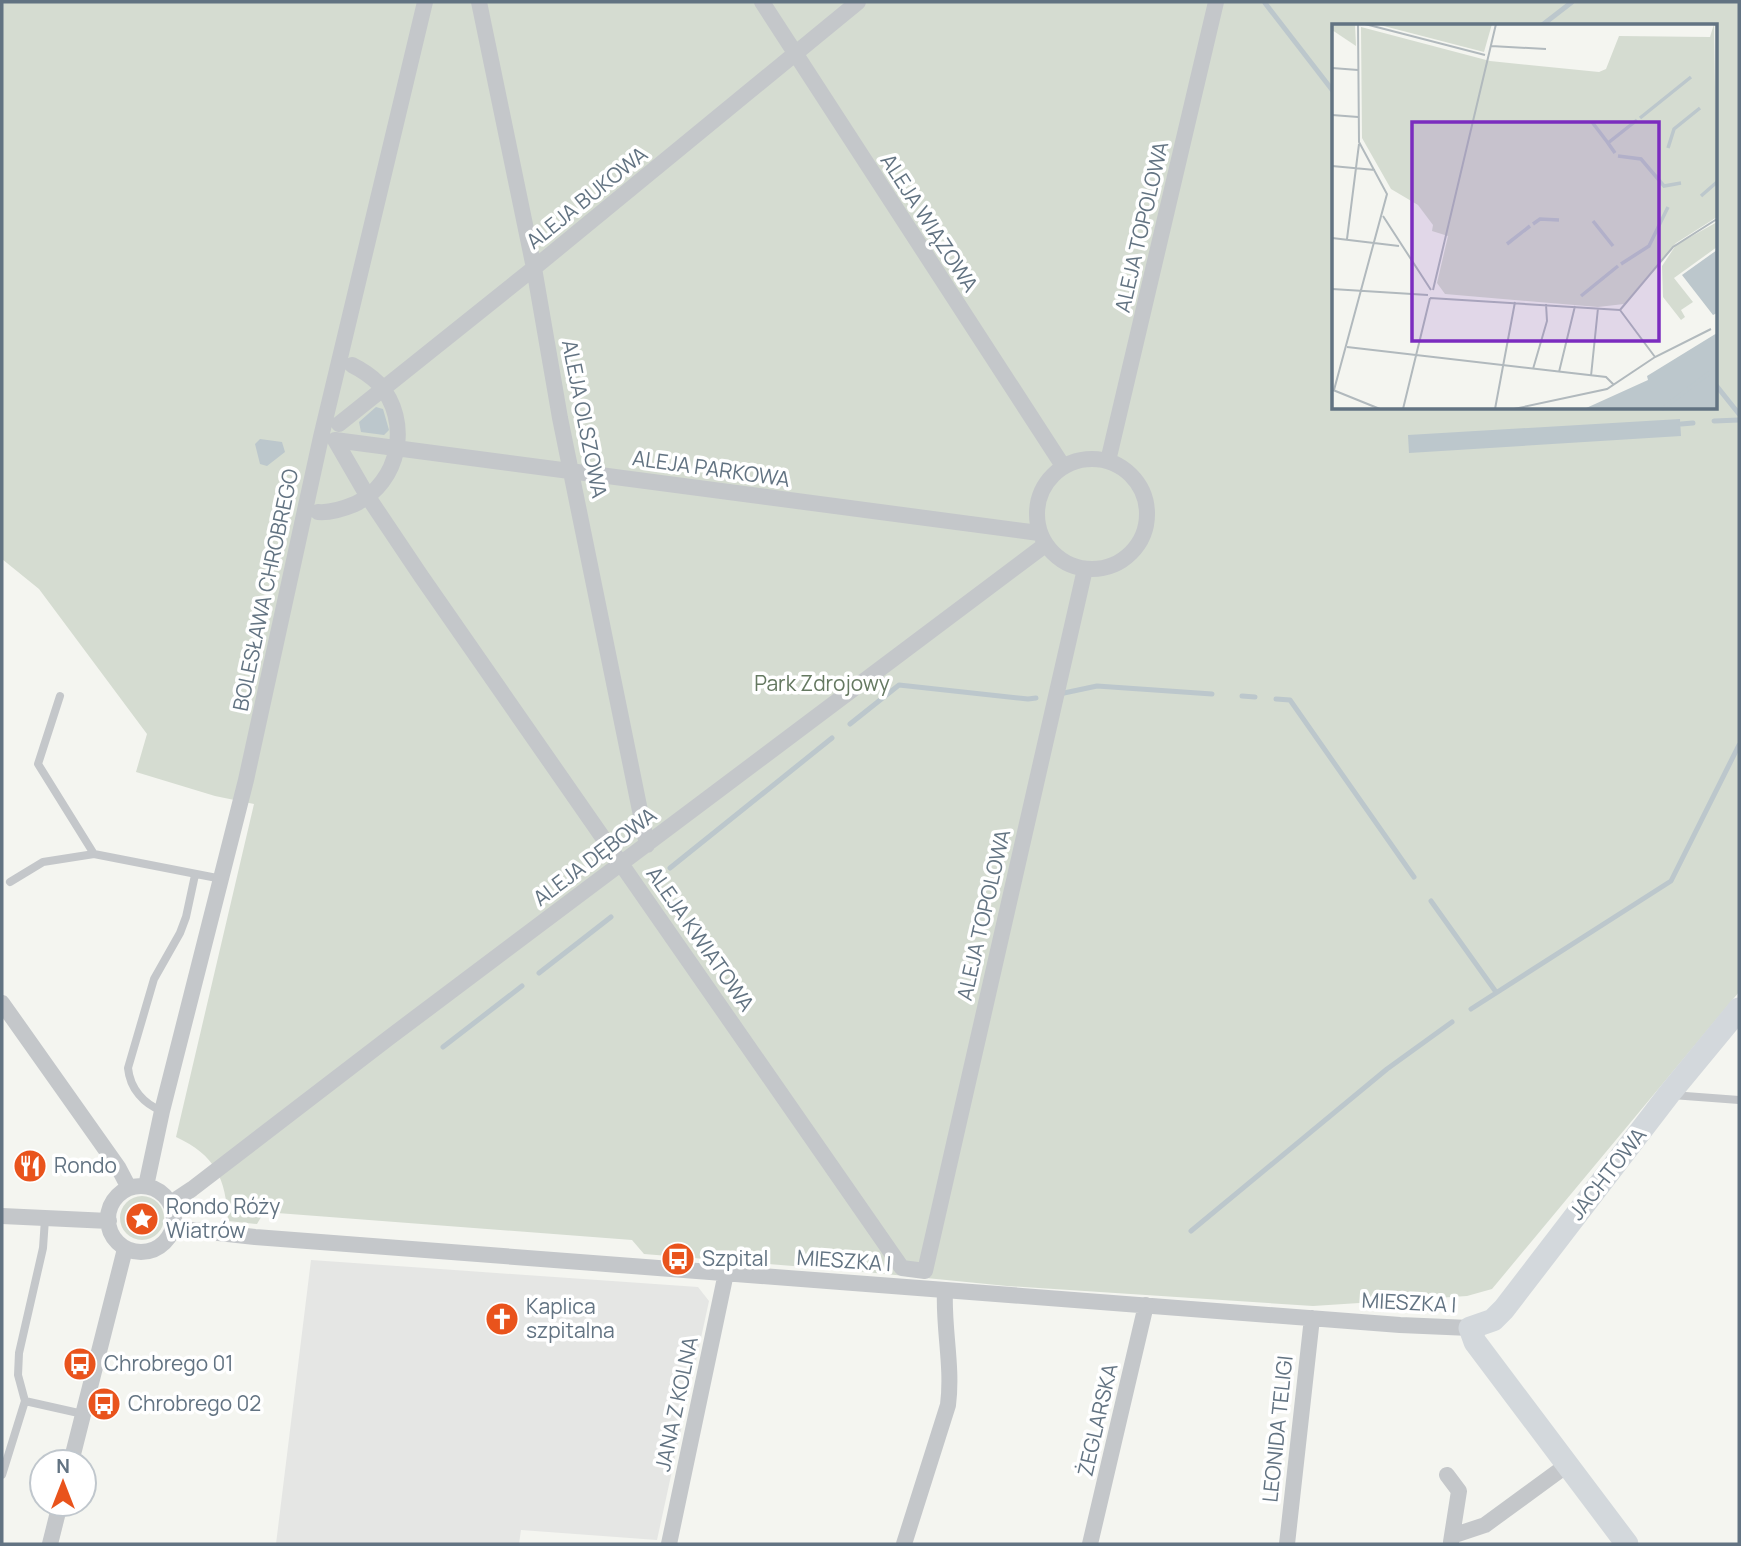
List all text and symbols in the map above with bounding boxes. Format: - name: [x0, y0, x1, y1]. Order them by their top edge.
- inset map: [1332, 24, 1716, 410]
- street label: ALEJA TOPOLOWA: [1108, 138, 1174, 315]
- street label: ALEJA BUKOWA: [520, 140, 653, 255]
- street label: ALEJA WIĄZOWA: [875, 148, 985, 297]
- street label: ALEJA OLSZOWA: [556, 337, 614, 500]
- street label: ALEJA PARKOWA: [631, 443, 792, 493]
- street label: BOLESŁAWA CHROBREGO: [226, 466, 304, 713]
- park label: Park Zdrojowy: [754, 669, 890, 697]
- street label: ALEJA DĘBOWA: [527, 801, 662, 912]
- street label: ALEJA TOPOLOWA: [950, 826, 1016, 1003]
- street label: ALEJA KWIATOWA: [640, 861, 761, 1016]
- street label: JACHTOWA: [1562, 1121, 1652, 1225]
- restaurant icon: Rondo: [11, 1147, 49, 1185]
- place label: Rondo: [54, 1151, 117, 1179]
- place label: Rondo Róży Wiatrów: [166, 1192, 280, 1244]
- place icon: Rondo Róży Wiatrów: [123, 1200, 161, 1238]
- bus stop icon: Szpital: [659, 1240, 697, 1278]
- street label: MIESZKA I: [796, 1243, 892, 1277]
- place label: Szpital: [702, 1244, 768, 1272]
- street label: MIESZKA I: [1361, 1286, 1457, 1318]
- place label: Kaplica szpitalna: [526, 1292, 615, 1344]
- church icon: Kaplica szpitalna: [483, 1300, 521, 1338]
- street label: JANA Z KOLNA: [648, 1334, 704, 1474]
- bus stop icon: Chrobrego 01: [61, 1345, 99, 1383]
- place label: Chrobrego 01: [104, 1349, 233, 1377]
- street label: LEONIDA TELIGI: [1255, 1354, 1299, 1504]
- street label: ŻEGLARSKA: [1070, 1361, 1124, 1479]
- bus stop icon: Chrobrego 02: [85, 1385, 123, 1423]
- place label: Chrobrego 02: [128, 1389, 261, 1417]
- north arrow: [28, 1448, 98, 1518]
- text: N: [56, 1453, 70, 1479]

